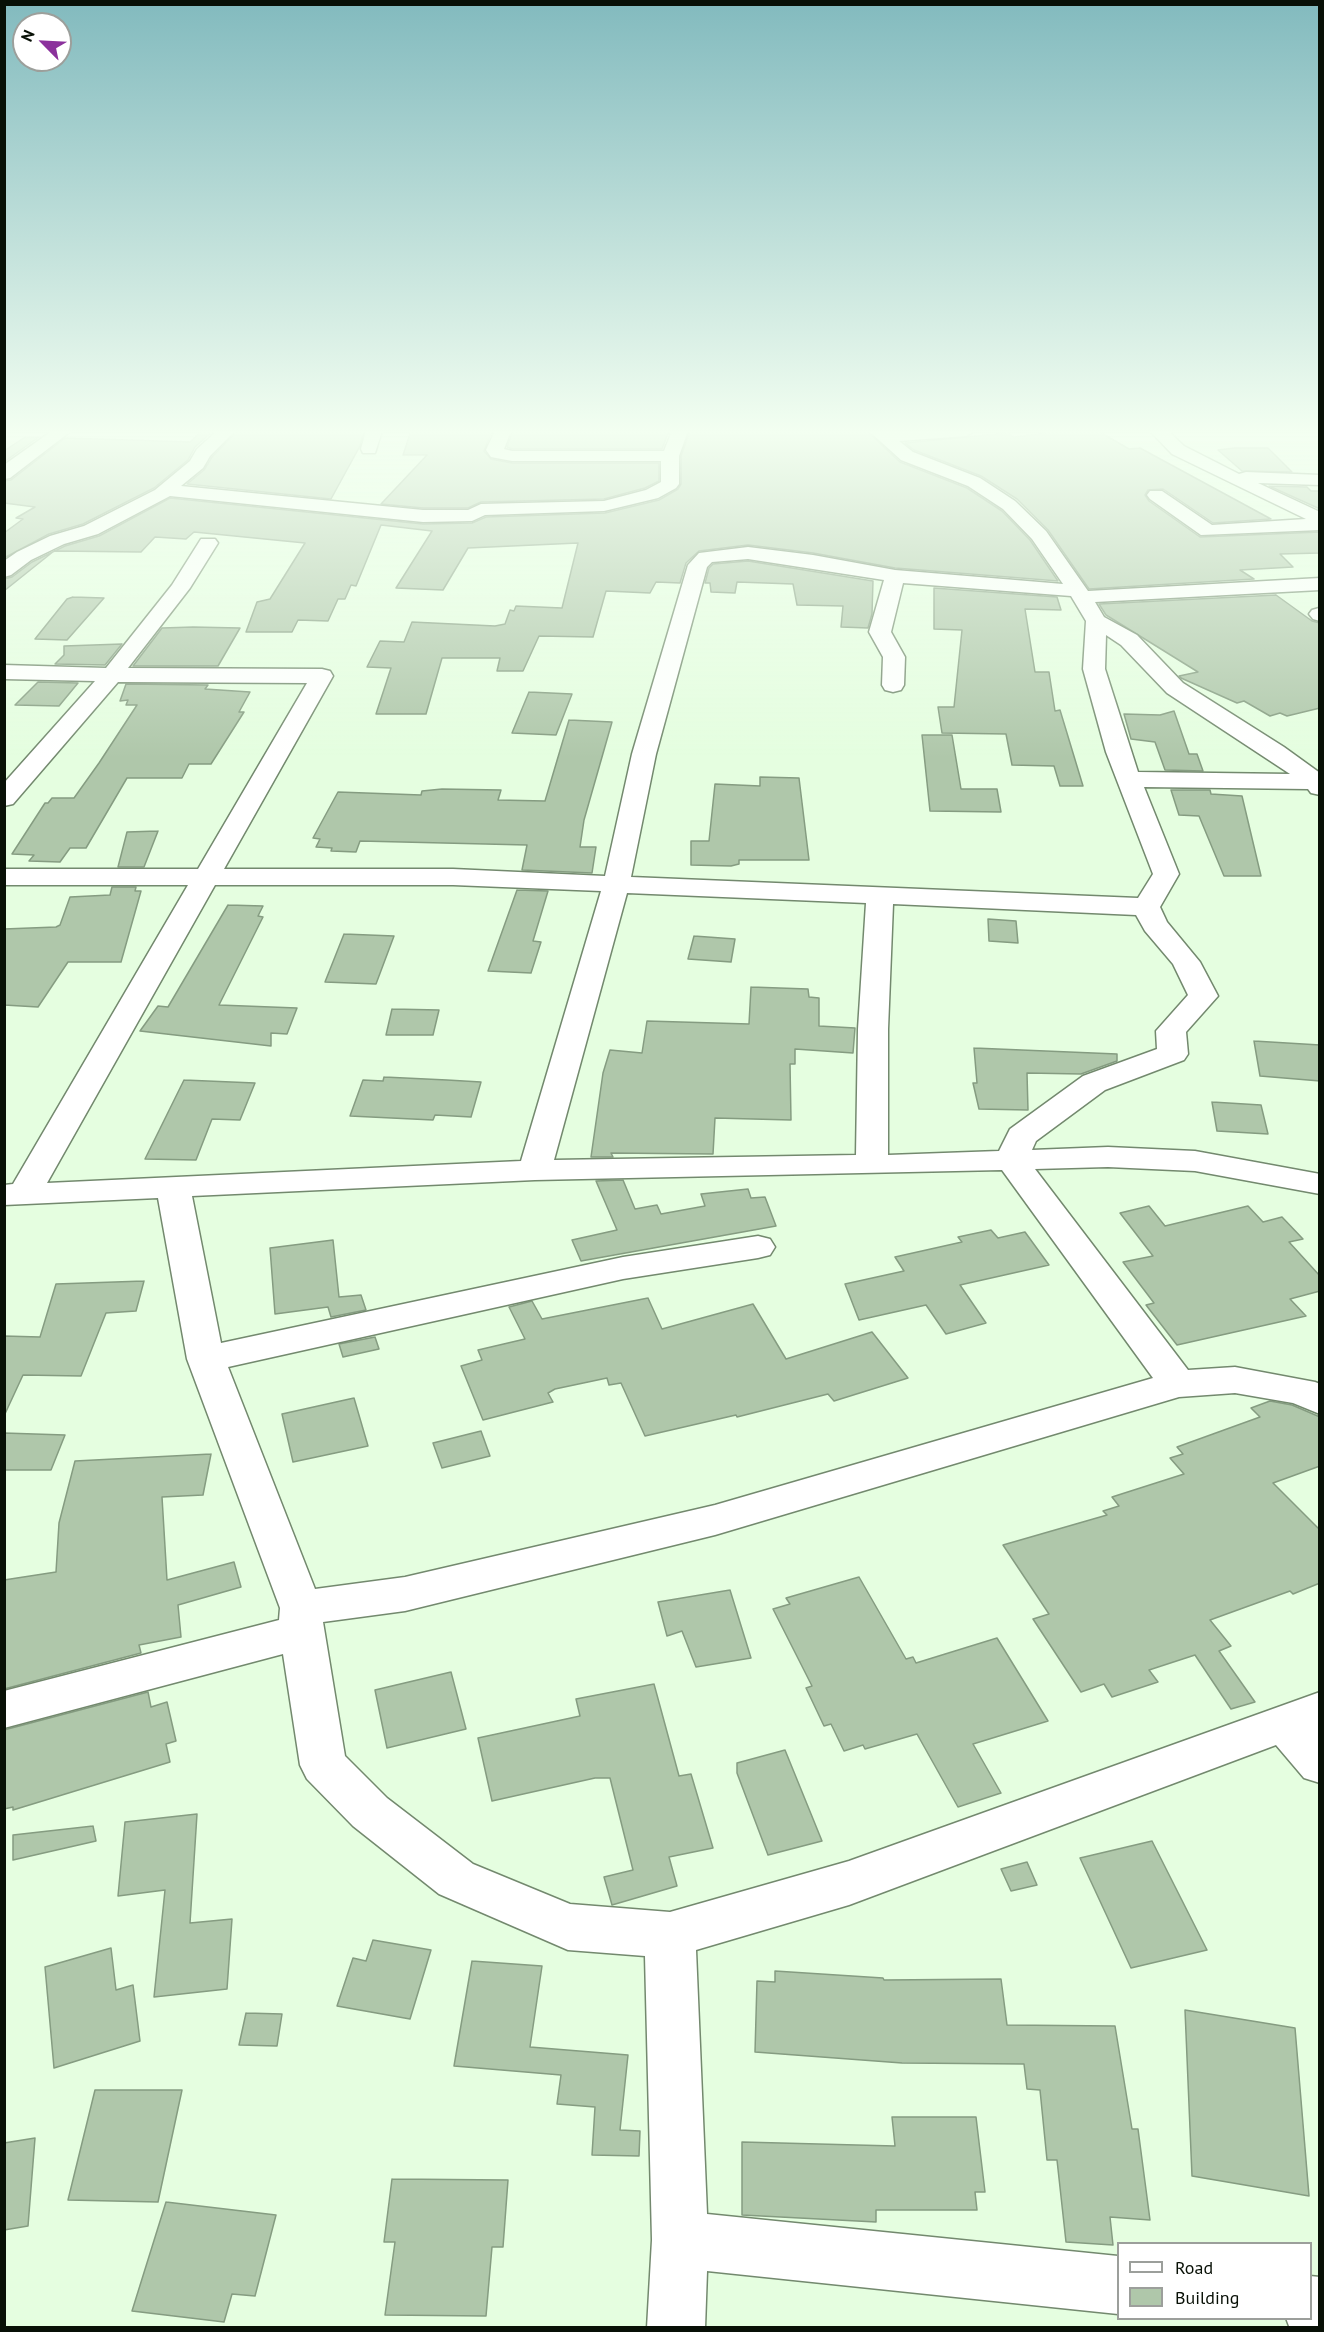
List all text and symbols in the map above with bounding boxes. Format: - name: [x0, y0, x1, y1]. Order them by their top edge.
- north arrow: [12, 12, 72, 72]
- text: N: [16, 27, 39, 44]
- legend: [1117, 2242, 1312, 2320]
- text: Road: [1175, 2256, 1213, 2279]
- text: Building: [1175, 2286, 1239, 2309]

